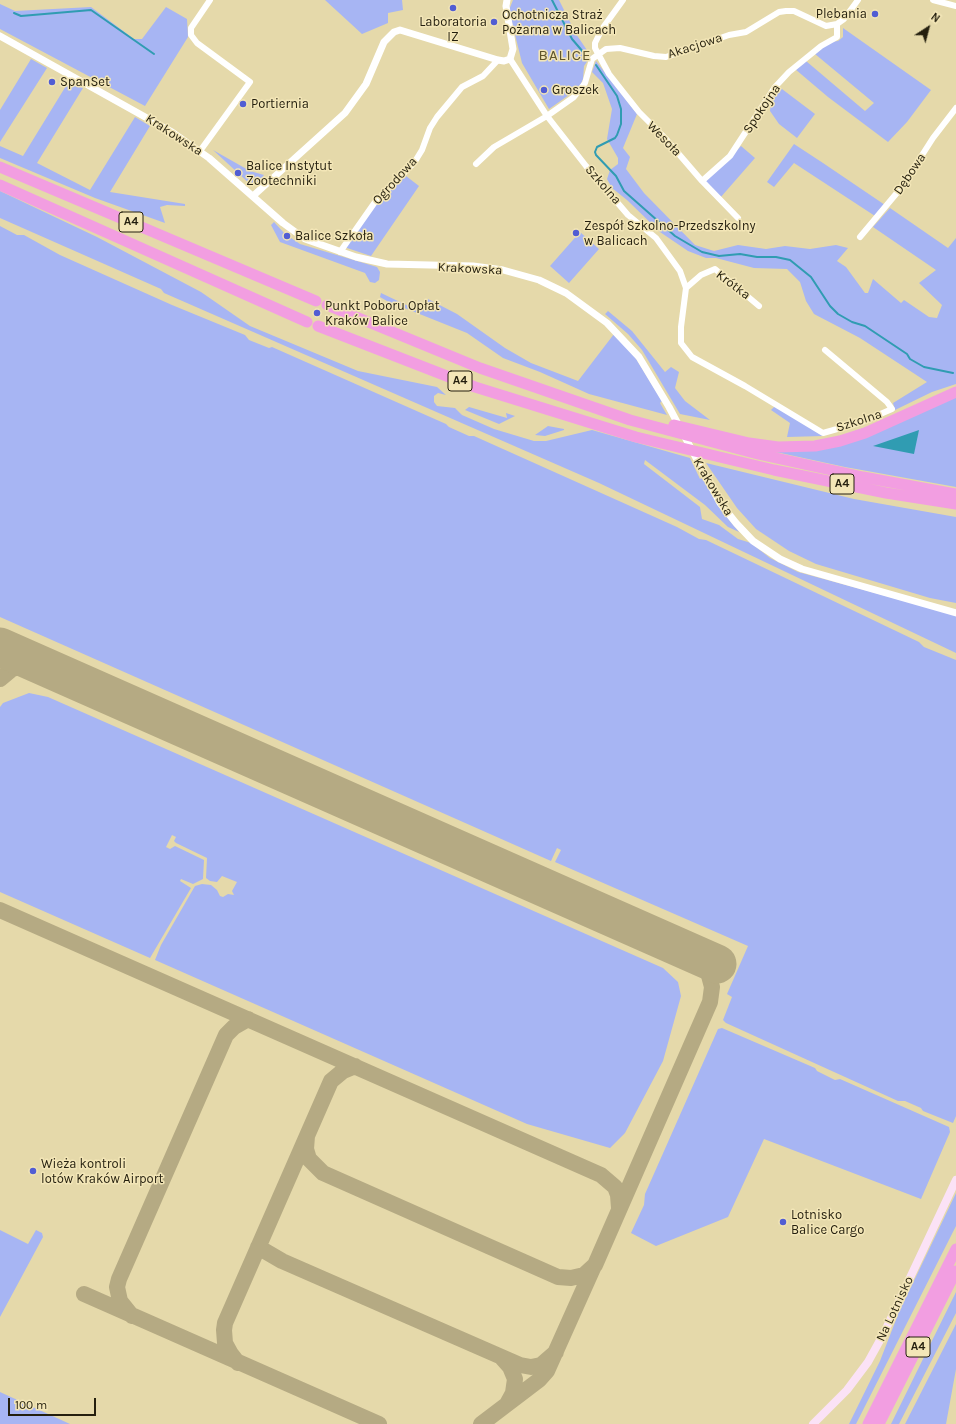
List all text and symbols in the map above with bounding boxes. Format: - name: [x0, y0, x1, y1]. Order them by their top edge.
- marker: Laboratoria IZ: [448, 3, 458, 13]
- place label: Plebania: [816, 6, 867, 22]
- place label: Ochotnicza Straż Pożarna w Balicach: [502, 7, 616, 38]
- north arrow: [908, 8, 948, 48]
- marker: Plebania: [870, 9, 880, 19]
- text: N: [928, 10, 942, 25]
- place label: Laboratoria IZ: [419, 14, 487, 45]
- marker: Ochotnicza Straż Pożarna w Balicach: [489, 17, 499, 27]
- street label: Akacjowa: [666, 30, 724, 62]
- district label: BALICE: [539, 47, 591, 65]
- place label: SpanSet: [60, 74, 110, 90]
- marker: SpanSet: [47, 77, 57, 87]
- street label: Spokojna: [740, 81, 784, 137]
- place label: Groszek: [552, 82, 599, 98]
- marker: Groszek: [539, 85, 549, 95]
- place label: Portiernia: [251, 96, 309, 112]
- marker: Portiernia: [238, 99, 248, 109]
- street label: Krakowska: [143, 111, 205, 159]
- street label: Wesoła: [644, 118, 684, 160]
- street label: Dębowa: [890, 150, 930, 198]
- street label: Ogrodowa: [369, 154, 421, 208]
- place label: Balice Instytut Zootechniki: [246, 158, 332, 189]
- street label: Szkolna: [582, 162, 624, 208]
- marker: Balice Instytut Zootechniki: [233, 168, 243, 178]
- road number: A4: [119, 212, 143, 232]
- place label: Zespół Szkolno-Przedszkolny w Balicach: [584, 218, 756, 249]
- place label: Balice Szkoła: [295, 228, 373, 244]
- marker: Zespół Szkolno-Przedszkolny w Balicach: [571, 228, 581, 238]
- marker: Balice Szkoła: [282, 231, 292, 241]
- street label: Krakowska: [437, 260, 503, 278]
- street label: Krótka: [713, 267, 753, 303]
- place label: Punkt Poboru Opłat Kraków Balice: [325, 298, 440, 329]
- marker: Punkt Poboru Opłat Kraków Balice: [312, 308, 322, 318]
- road number: A4: [448, 371, 472, 391]
- street label: Szkolna: [834, 406, 884, 436]
- street label: Krakowska: [690, 455, 736, 519]
- road number: A4: [830, 474, 854, 494]
- place label: Wieża kontroli lotów Kraków Airport: [41, 1156, 163, 1187]
- marker: Wieża kontroli lotów Kraków Airport: [28, 1166, 38, 1176]
- place label: Lotnisko Balice Cargo: [791, 1207, 864, 1238]
- marker: Lotnisko Balice Cargo: [778, 1217, 788, 1227]
- street label: Na Lotnisko: [873, 1274, 917, 1344]
- road number: A4: [906, 1337, 930, 1357]
- scale bar: [10, 1390, 98, 1416]
- text: 100 m: [15, 1398, 47, 1412]

